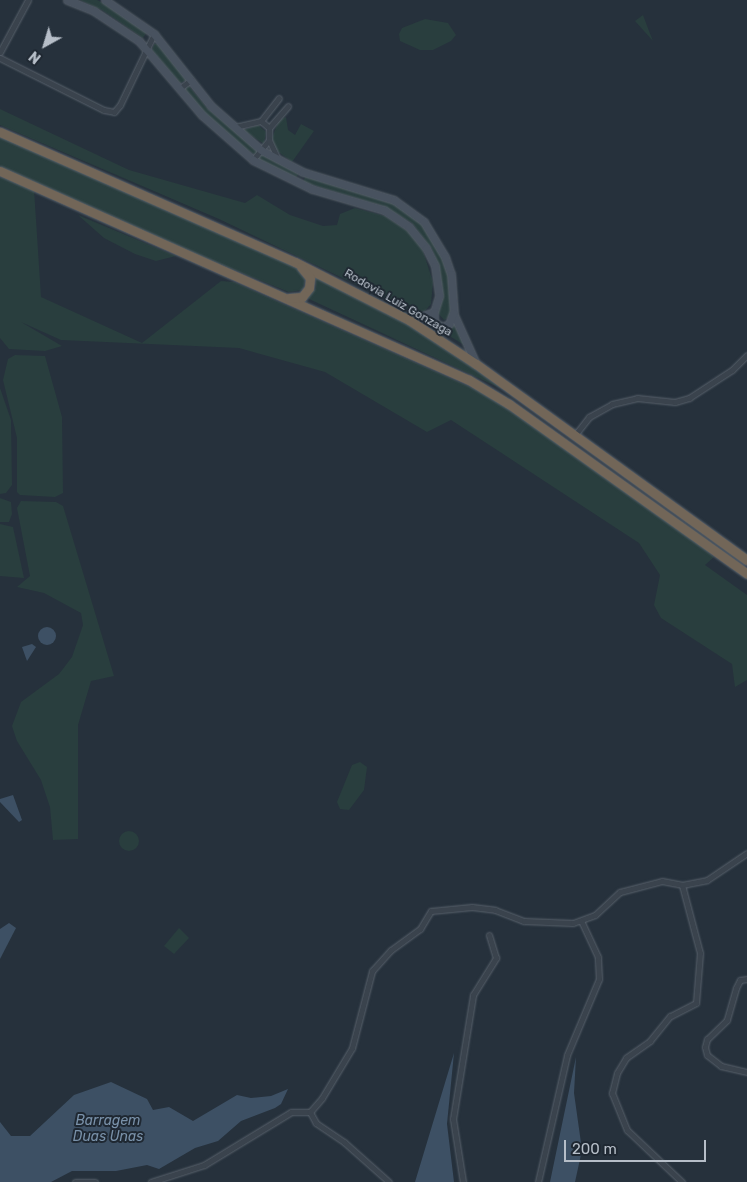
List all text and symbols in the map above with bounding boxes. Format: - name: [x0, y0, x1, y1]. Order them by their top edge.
- north arrow: [20, 20, 70, 70]
- text: N: [26, 47, 45, 67]
- street label: Rodovia Luiz Gonzaga: [341, 266, 455, 340]
- water label: Barragem Duas Unas: [73, 1113, 143, 1146]
- scale bar: [567, 1130, 710, 1162]
- text: 200 m: [572, 1140, 617, 1158]

